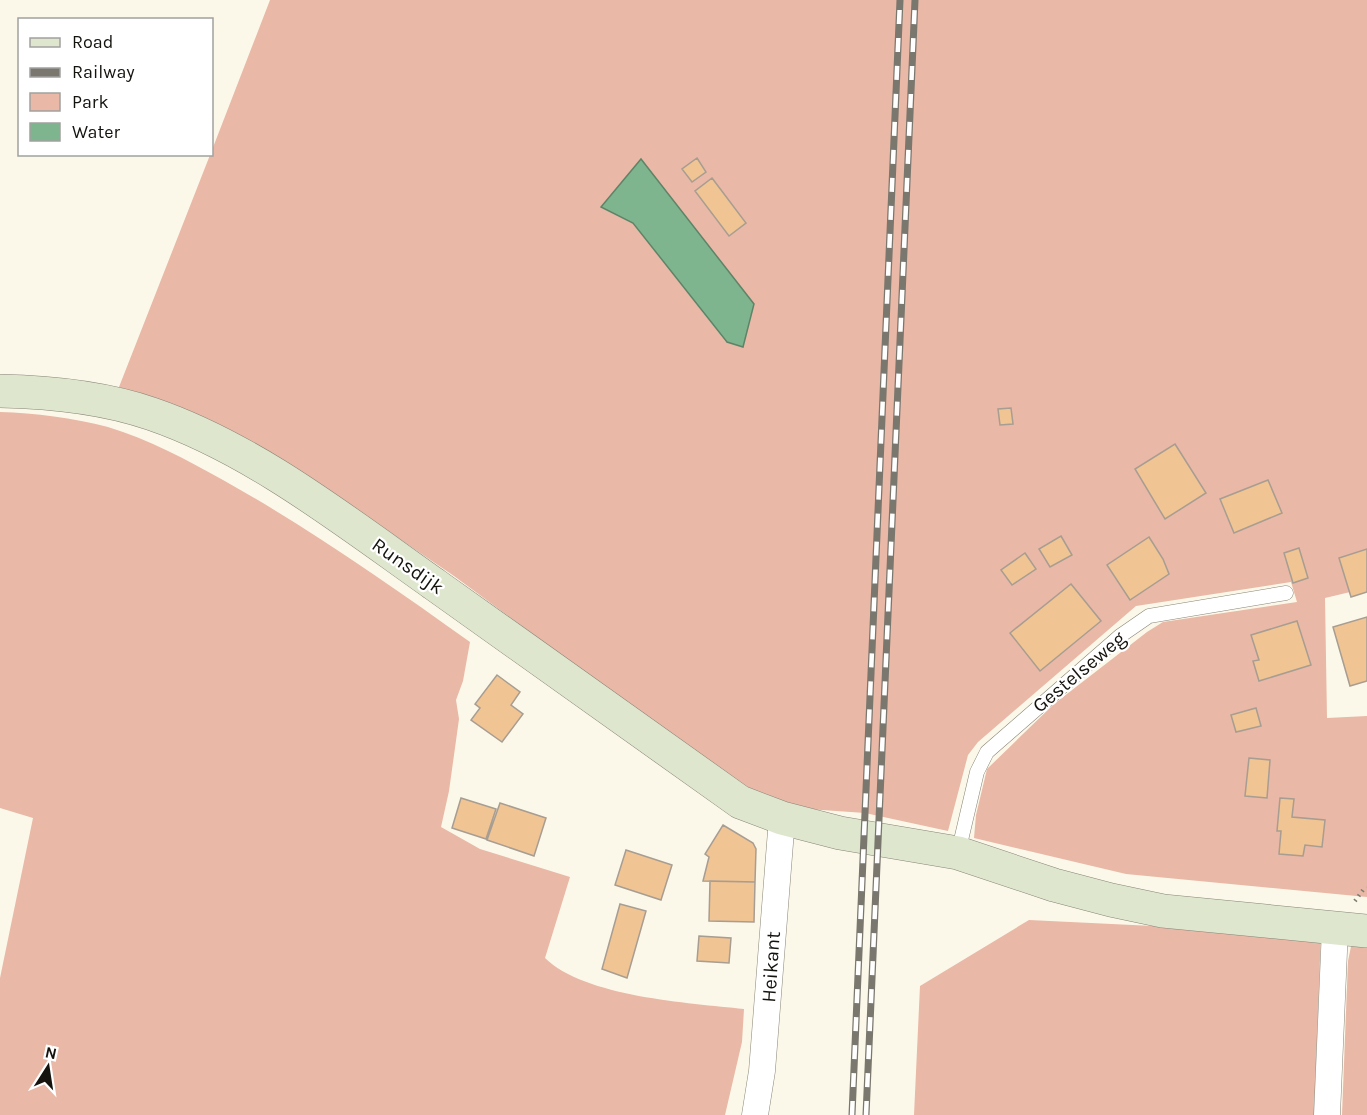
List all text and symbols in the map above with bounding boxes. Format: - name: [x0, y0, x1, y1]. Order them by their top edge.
- legend: [18, 18, 213, 156]
- text: Road: [72, 31, 113, 53]
- text: Railway: [72, 61, 135, 83]
- text: Park: [72, 91, 109, 113]
- text: Water: [72, 121, 120, 143]
- street label: Runsdijk: [368, 533, 448, 599]
- street label: Gestelseweg: [1028, 627, 1130, 717]
- street label: Heikant: [757, 930, 785, 1003]
- north arrow: [18, 1037, 78, 1097]
- text: N: [43, 1042, 59, 1063]

